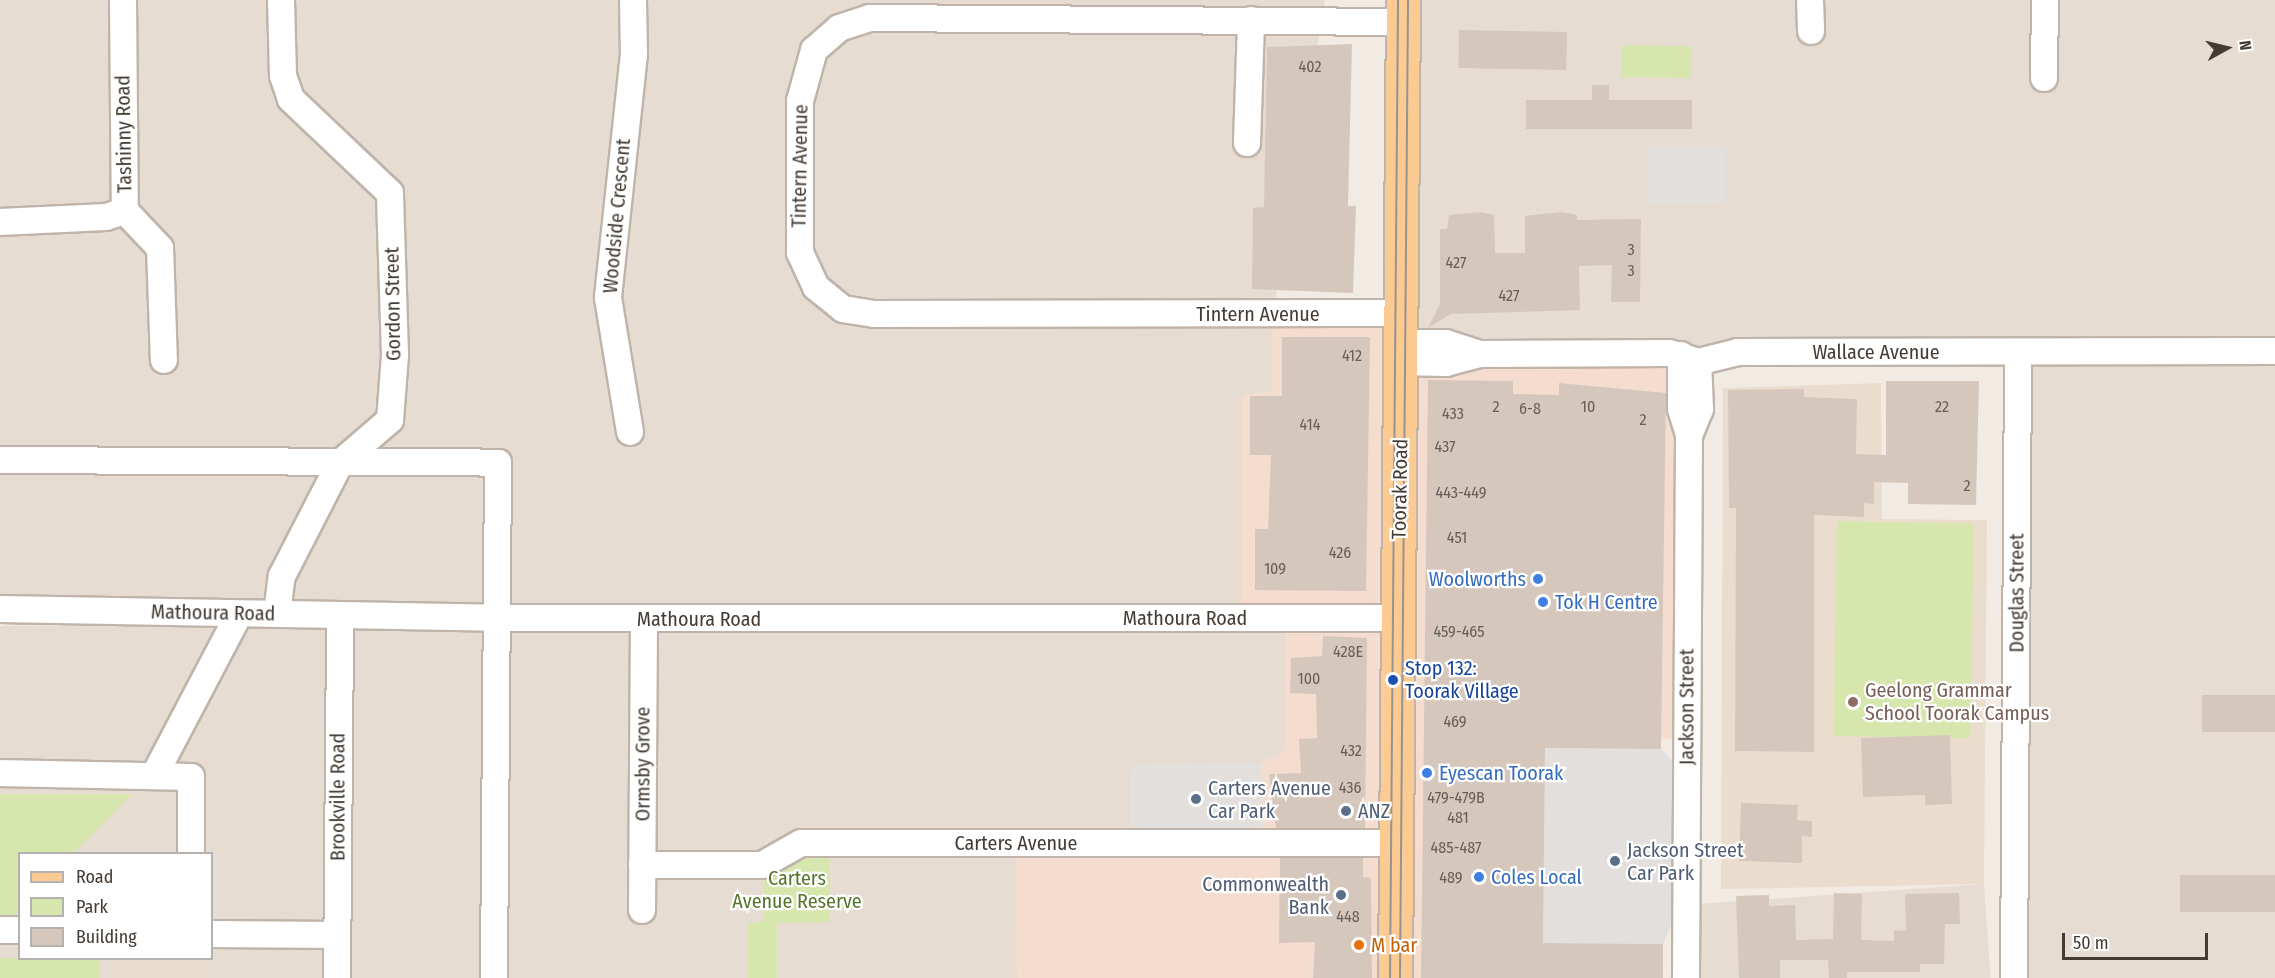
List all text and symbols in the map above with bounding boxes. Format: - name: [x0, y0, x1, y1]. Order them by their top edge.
- north arrow: [2197, 18, 2257, 78]
- text: N: [2235, 39, 2255, 51]
- house number: 402: [1299, 57, 1321, 77]
- street label: Tashinny Road: [111, 75, 137, 193]
- street label: Tintern Avenue: [787, 104, 813, 228]
- street label: Woodside Crescent: [598, 138, 636, 294]
- house number: 3: [1627, 240, 1635, 260]
- street label: Gordon Street: [380, 247, 406, 361]
- house number: 427: [1446, 253, 1466, 273]
- house number: 3: [1627, 261, 1635, 281]
- house number: 427: [1499, 286, 1519, 306]
- street label: Tintern Avenue: [1196, 302, 1320, 326]
- street label: Wallace Avenue: [1812, 340, 1940, 364]
- house number: 412: [1342, 346, 1362, 366]
- house number: 2: [1492, 397, 1500, 417]
- house number: 10: [1581, 397, 1595, 417]
- house number: 22: [1935, 397, 1949, 417]
- house number: 6-8: [1519, 399, 1541, 419]
- house number: 433: [1442, 404, 1464, 424]
- house number: 2: [1639, 410, 1647, 430]
- house number: 414: [1300, 415, 1320, 435]
- house number: 437: [1434, 437, 1456, 457]
- street label: Toorak Road: [1387, 438, 1413, 540]
- house number: 2: [1963, 476, 1971, 496]
- house number: 443-449: [1435, 483, 1487, 503]
- house number: 451: [1447, 528, 1467, 548]
- street label: Douglas Street: [2005, 533, 2029, 653]
- house number: 426: [1329, 543, 1351, 563]
- house number: 109: [1264, 559, 1286, 579]
- place label: Woolworths: [1429, 567, 1526, 591]
- marker: Woolworths: [1531, 572, 1545, 586]
- place label: Tok H Centre: [1555, 590, 1658, 614]
- marker: Tok H Centre: [1536, 595, 1550, 609]
- street label: Mathoura Road: [151, 600, 275, 626]
- street label: Mathoura Road: [1123, 606, 1247, 630]
- street label: Mathoura Road: [637, 607, 761, 631]
- house number: 459-465: [1433, 622, 1485, 642]
- house number: 428E: [1333, 642, 1363, 662]
- street label: Jackson Street: [1675, 649, 1699, 765]
- place label: Stop 132: Toorak Village: [1405, 656, 1519, 703]
- house number: 100: [1298, 669, 1320, 689]
- marker: Stop 132: Toorak Village: [1386, 673, 1400, 687]
- place label: Geelong Grammar School Toorak Campus: [1865, 678, 2049, 725]
- marker: Geelong Grammar School Toorak Campus: [1846, 695, 1860, 709]
- street label: Ormsby Grove: [631, 707, 655, 821]
- house number: 469: [1443, 712, 1467, 732]
- street label: Brookville Road: [326, 733, 350, 861]
- house number: 432: [1340, 741, 1362, 761]
- place label: Eyescan Toorak: [1439, 761, 1563, 785]
- marker: Eyescan Toorak: [1420, 766, 1434, 780]
- place label: Carters Avenue Car Park: [1208, 776, 1331, 823]
- house number: 436: [1339, 778, 1361, 798]
- house number: 479-479B: [1427, 788, 1485, 808]
- marker: Carters Avenue Car Park: [1189, 792, 1203, 806]
- place label: ANZ: [1358, 799, 1390, 823]
- marker: ANZ: [1339, 804, 1353, 818]
- house number: 481: [1447, 808, 1469, 828]
- street label: Carters Avenue: [955, 831, 1077, 855]
- house number: 485-487: [1431, 838, 1481, 858]
- place label: Jackson Street Car Park: [1627, 838, 1744, 885]
- legend: [18, 852, 213, 960]
- marker: Jackson Street Car Park: [1608, 854, 1622, 868]
- place label: Coles Local: [1491, 865, 1582, 889]
- text: Road: [76, 866, 113, 888]
- park label: Carters Avenue Reserve: [732, 867, 862, 914]
- house number: 489: [1439, 868, 1463, 888]
- marker: Coles Local: [1472, 870, 1486, 884]
- place label: Commonwealth Bank: [1202, 872, 1329, 919]
- marker: Commonwealth Bank: [1334, 888, 1348, 902]
- text: Park: [76, 896, 108, 918]
- house number: 448: [1336, 907, 1360, 927]
- scale bar: [2065, 921, 2210, 959]
- text: Building: [76, 926, 137, 948]
- text: 50 m: [2073, 932, 2109, 954]
- place label: M bar: [1371, 933, 1417, 957]
- marker: M bar: [1352, 938, 1366, 952]

